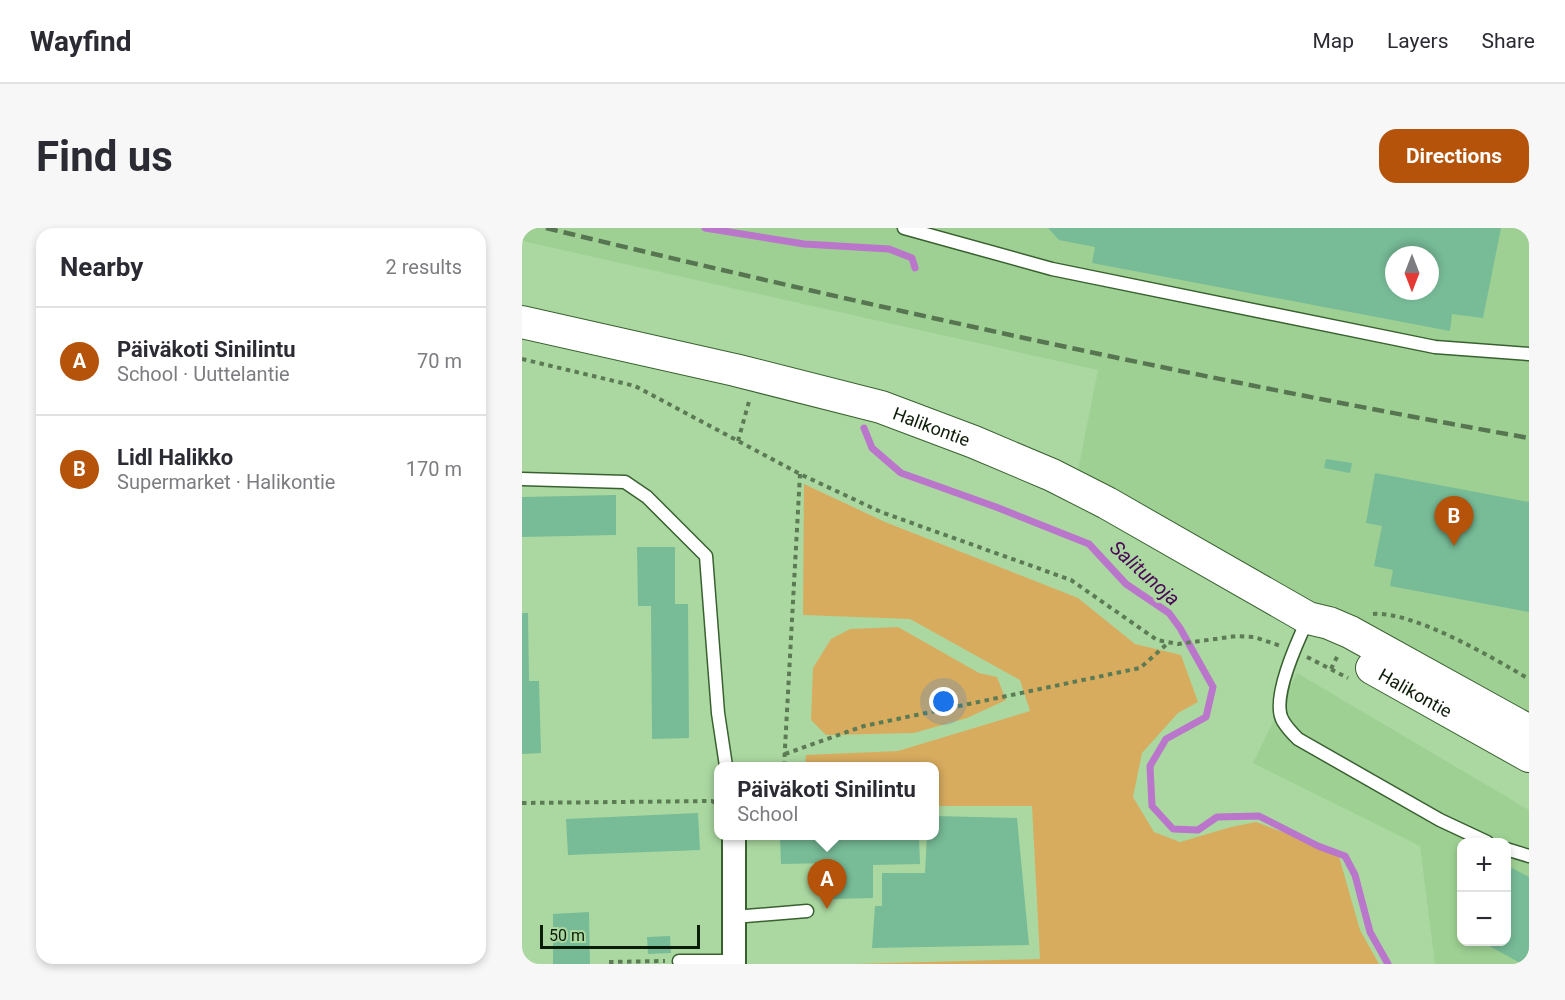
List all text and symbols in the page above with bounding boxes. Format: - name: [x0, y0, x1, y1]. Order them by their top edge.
- text: Wayfind: [30, 25, 131, 58]
- text: Map: [1312, 29, 1354, 53]
- text: Layers: [1387, 29, 1448, 53]
- text: Share: [1481, 29, 1535, 53]
- button: Directions: [1379, 129, 1529, 183]
- text: Find us: [36, 132, 173, 181]
- north arrow: [1385, 246, 1439, 300]
- text: Nearby: [60, 252, 143, 282]
- text: 2 results: [386, 255, 462, 279]
- text: Päiväkoti Sinilintu: [117, 337, 296, 362]
- text: A: [73, 349, 86, 373]
- text: 70 m: [417, 349, 462, 373]
- text: School · Uuttelantie: [117, 362, 290, 386]
- street label: Halikontie: [890, 402, 973, 450]
- text: Lidl Halikko: [117, 445, 233, 470]
- text: B: [73, 457, 86, 481]
- text: 170 m: [406, 457, 462, 481]
- text: Supermarket · Halikontie: [117, 470, 335, 494]
- pin: B: [1434, 496, 1474, 546]
- water label: Salitunoja: [1105, 535, 1185, 611]
- street label: Halikontie: [1375, 664, 1456, 721]
- your location: [929, 687, 958, 716]
- popup: [714, 762, 939, 840]
- text: Päiväkoti Sinilintu: [737, 777, 916, 802]
- text: School: [737, 802, 798, 826]
- map controls: [1457, 838, 1511, 946]
- button: +: [1457, 838, 1511, 892]
- pin: A: [808, 860, 846, 909]
- button: −: [1457, 892, 1511, 946]
- scale bar: [540, 922, 700, 950]
- text: 50 m: [549, 926, 585, 945]

